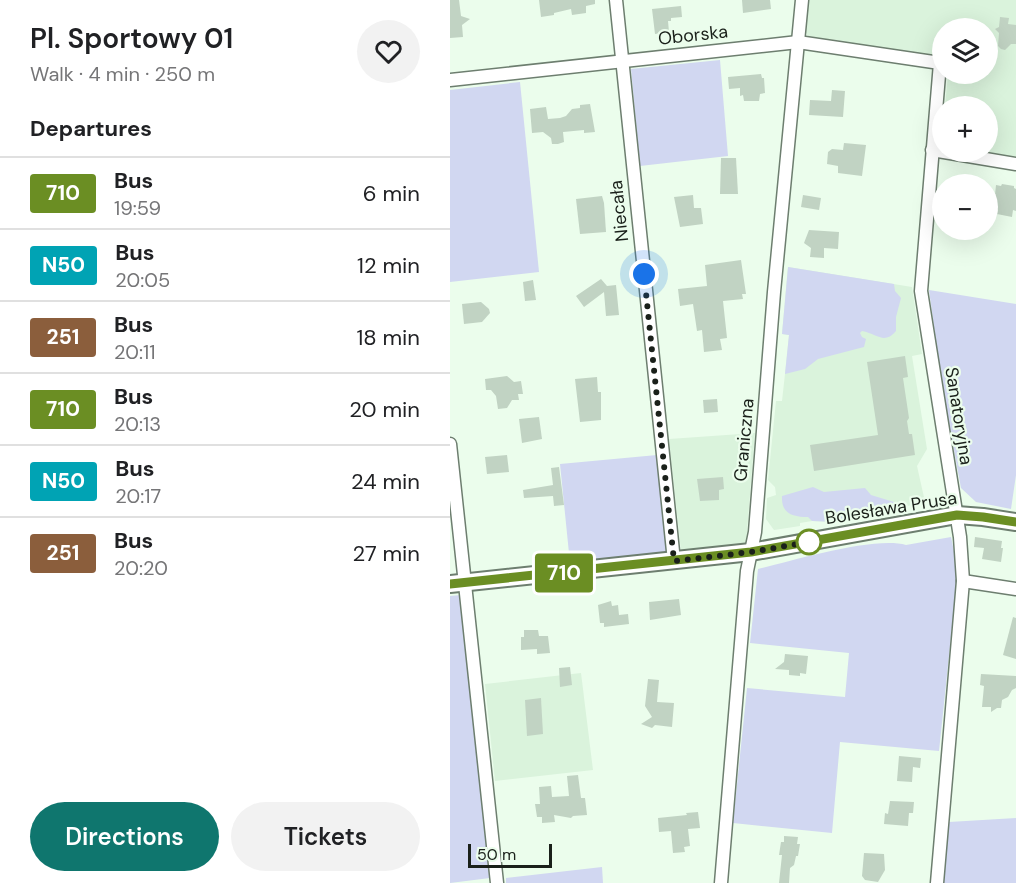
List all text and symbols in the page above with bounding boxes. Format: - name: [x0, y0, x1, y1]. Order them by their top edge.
- map controls: [932, 18, 998, 240]
- button: layers: [932, 18, 998, 84]
- street label: Oborska: [657, 19, 729, 51]
- text: Pl. Sportowy 01: [30, 20, 233, 57]
- button: heart: [357, 20, 420, 83]
- text: Walk · 4 min · 250 m: [30, 61, 215, 87]
- button: +: [932, 96, 998, 162]
- text: Departures: [30, 114, 152, 143]
- text: Bus: [114, 166, 153, 195]
- button: −: [932, 174, 998, 240]
- text: 710: [46, 179, 80, 207]
- text: 6 min: [363, 179, 420, 208]
- street label: Niecała: [604, 179, 634, 243]
- text: 19:59: [114, 195, 161, 221]
- text: Bus: [115, 238, 154, 267]
- text: N50: [42, 251, 85, 279]
- text: 12 min: [357, 251, 420, 280]
- your location: [629, 259, 659, 289]
- text: 20:05: [115, 267, 170, 293]
- text: Bus: [114, 310, 153, 339]
- text: 251: [47, 323, 79, 351]
- text: 18 min: [356, 323, 420, 352]
- text: 20:11: [114, 339, 156, 365]
- street label: Sanatoryjna: [939, 365, 979, 467]
- text: Bus: [114, 382, 153, 411]
- text: 710: [46, 395, 80, 423]
- text: 20 min: [349, 395, 420, 424]
- street label: Graniczna: [728, 397, 760, 483]
- text: 20:13: [114, 411, 161, 437]
- text: Bus: [115, 454, 154, 483]
- text: N50: [42, 467, 85, 495]
- text: 24 min: [351, 467, 420, 496]
- text: 20:17: [115, 483, 161, 509]
- street label: Bolesława Prusa: [823, 486, 959, 530]
- text: Bus: [114, 526, 153, 555]
- unlabelled marker: [796, 529, 822, 555]
- text: 251: [47, 539, 79, 567]
- text: 27 min: [353, 539, 420, 568]
- line badge: 710: [530, 554, 598, 592]
- text: 20:20: [114, 555, 168, 581]
- text: 710: [547, 559, 581, 587]
- button: Directions: [30, 802, 219, 871]
- button: Tickets: [231, 802, 420, 871]
- scale bar: [468, 841, 552, 868]
- text: 50 m: [477, 844, 516, 865]

